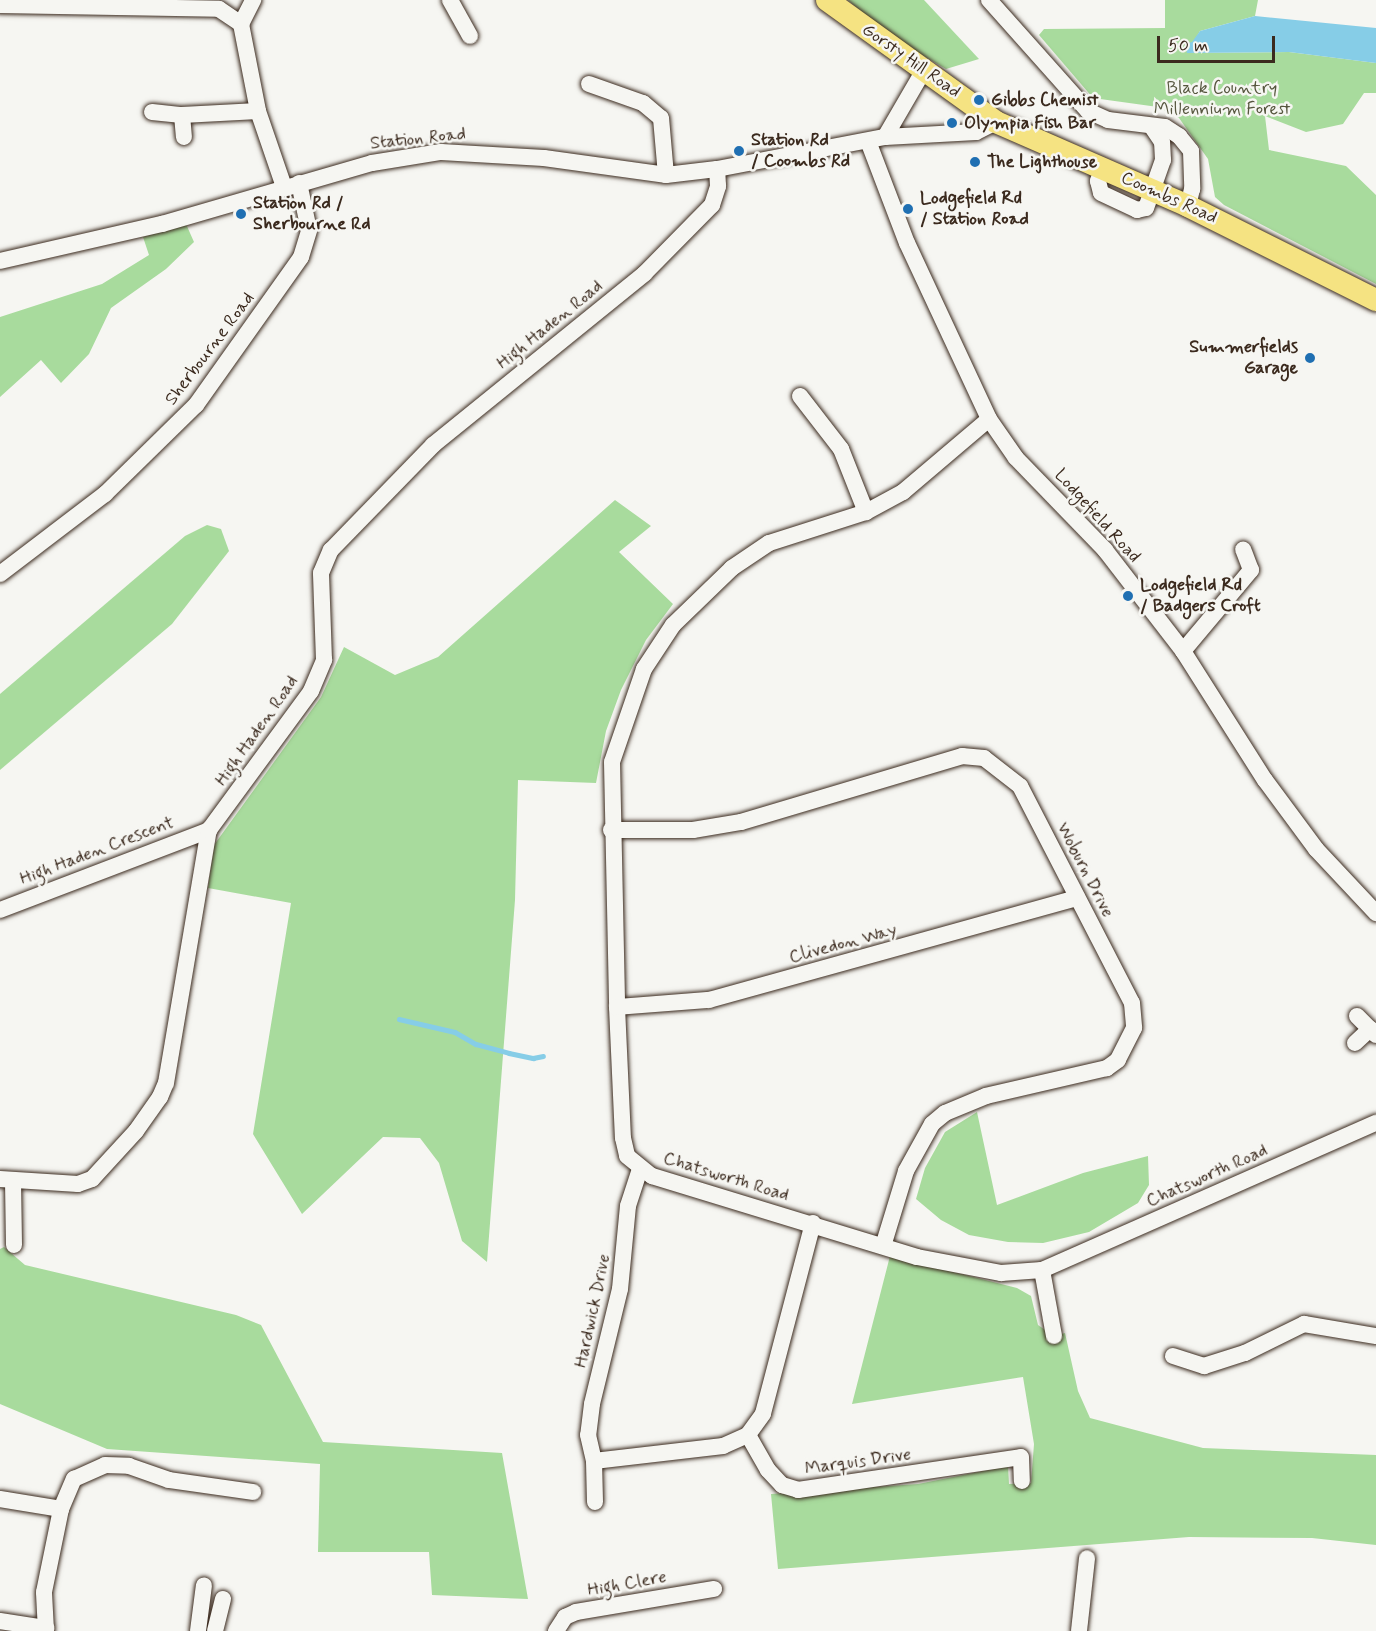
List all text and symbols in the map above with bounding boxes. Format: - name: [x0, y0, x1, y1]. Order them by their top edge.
- street label: Gorsty Hill Road: [857, 18, 965, 104]
- scale bar: [1160, 24, 1278, 62]
- text: 50 m: [1168, 34, 1208, 58]
- park label: Black Country Millennium Forest: [1153, 78, 1291, 121]
- place label: Gibbs Chemist: [991, 89, 1107, 111]
- marker: Gibbs Chemist: [972, 93, 986, 107]
- place label: Olympia Fish Bar: [964, 112, 1096, 134]
- marker: Olympia Fish Bar: [945, 116, 959, 130]
- street label: Station Road: [370, 123, 466, 155]
- place label: Station Rd / Coombs Rd: [751, 130, 850, 172]
- marker: Station Rd / Coombs Rd: [732, 144, 746, 158]
- place label: The Lighthouse: [987, 151, 1097, 173]
- marker: The Lighthouse: [968, 155, 982, 169]
- street label: Coombs Road: [1118, 167, 1220, 229]
- place label: Lodgefield Rd / Station Road: [920, 188, 1027, 230]
- place label: Station Rd / Sherbourne Rd: [253, 193, 371, 236]
- marker: Lodgefield Rd / Station Road: [901, 202, 915, 216]
- marker: Station Rd / Sherbourne Rd: [234, 207, 248, 221]
- street label: High Haden Road: [493, 276, 607, 374]
- street label: Sherbourne Road: [161, 289, 259, 409]
- place label: Summerfields Garage: [1189, 337, 1298, 380]
- marker: Summerfields Garage: [1303, 351, 1317, 365]
- street label: Lodgefield Road: [1050, 465, 1144, 567]
- place label: Lodgefield Rd / Badgers Croft: [1140, 575, 1262, 618]
- marker: Lodgefield Rd / Badgers Croft: [1121, 589, 1135, 603]
- street label: High Haden Road: [211, 671, 303, 791]
- street label: High Haden Crescent: [17, 812, 177, 890]
- street label: Woburn Drive: [1052, 819, 1118, 921]
- street label: Clivedon Way: [787, 919, 899, 969]
- street label: Chatsworth Road: [1143, 1140, 1271, 1212]
- street label: Chatsworth Road: [661, 1148, 791, 1206]
- street label: Hardwick Drive: [570, 1252, 616, 1370]
- street label: Marquis Drive: [804, 1444, 912, 1480]
- street label: High Clere: [586, 1566, 668, 1602]

